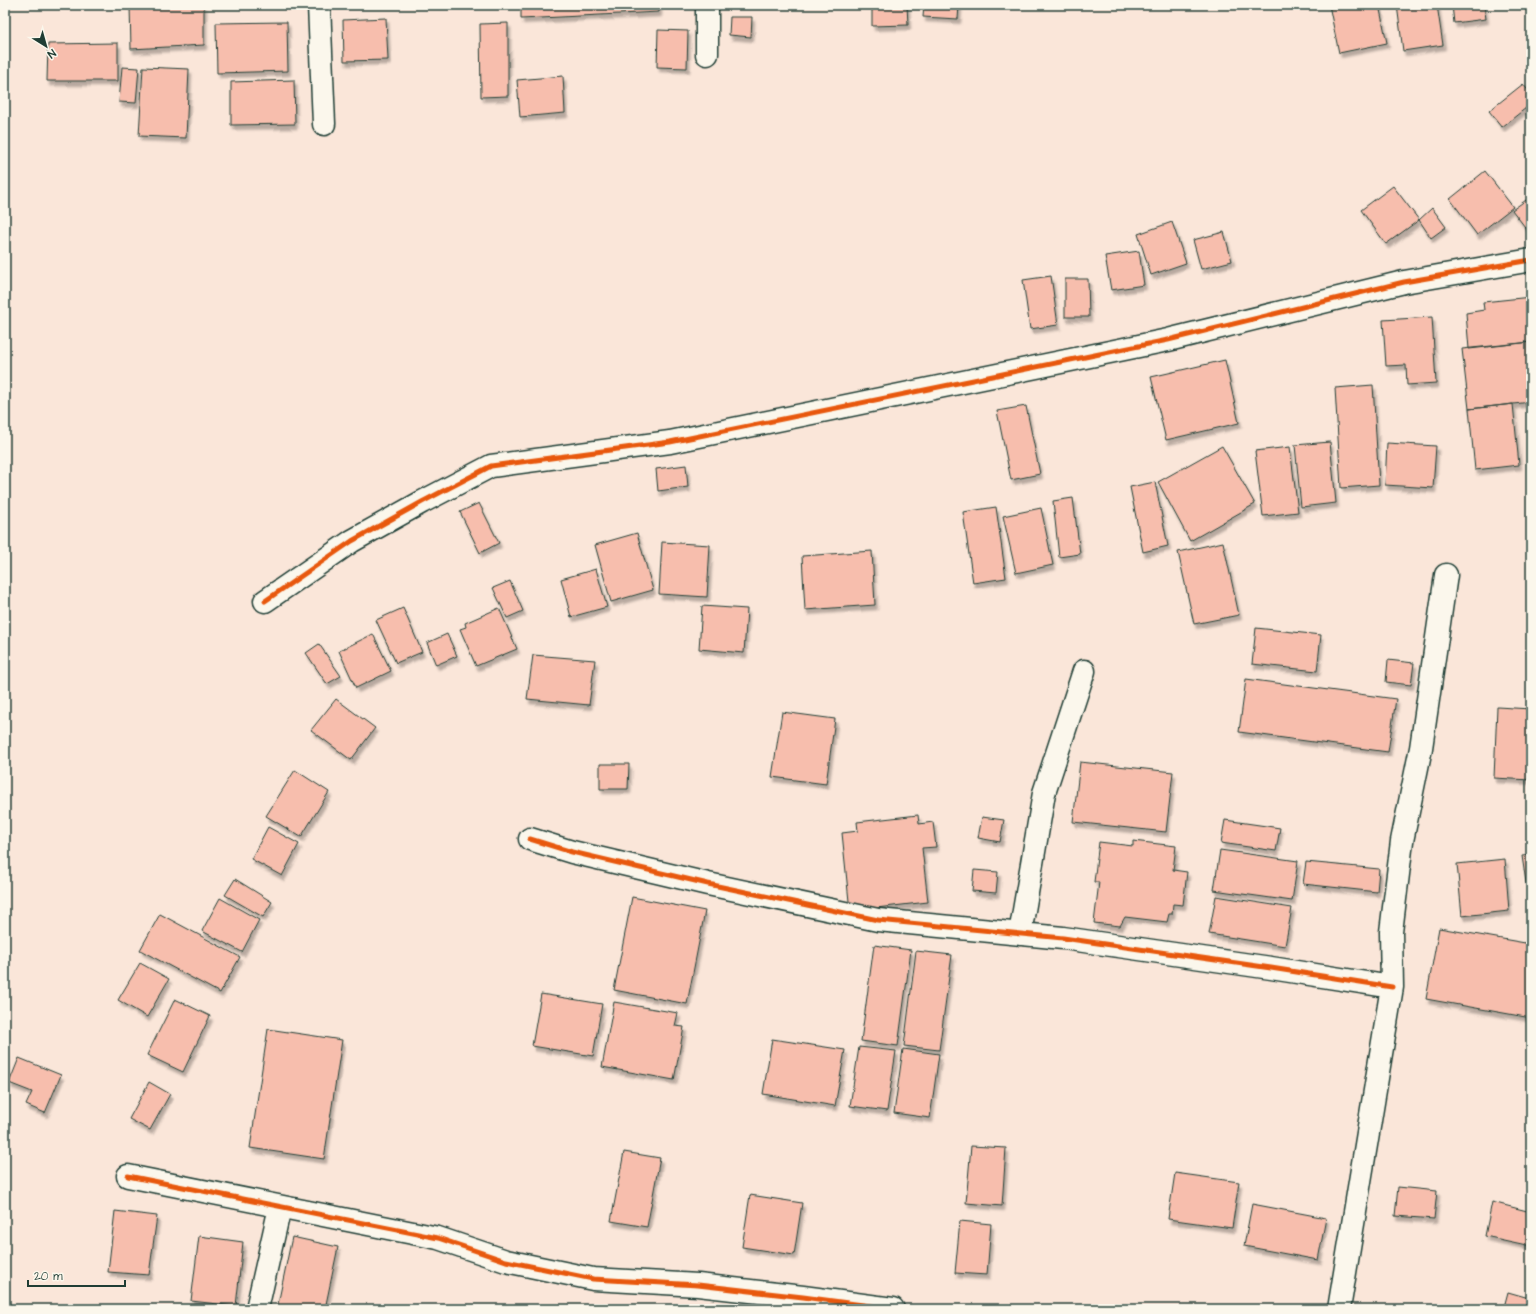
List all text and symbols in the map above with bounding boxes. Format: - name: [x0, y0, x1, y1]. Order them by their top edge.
- north arrow: [26, 26, 66, 66]
- text: N: [44, 46, 59, 62]
- scale bar: [28, 1262, 125, 1288]
- text: 20 m: [34, 1268, 63, 1285]

